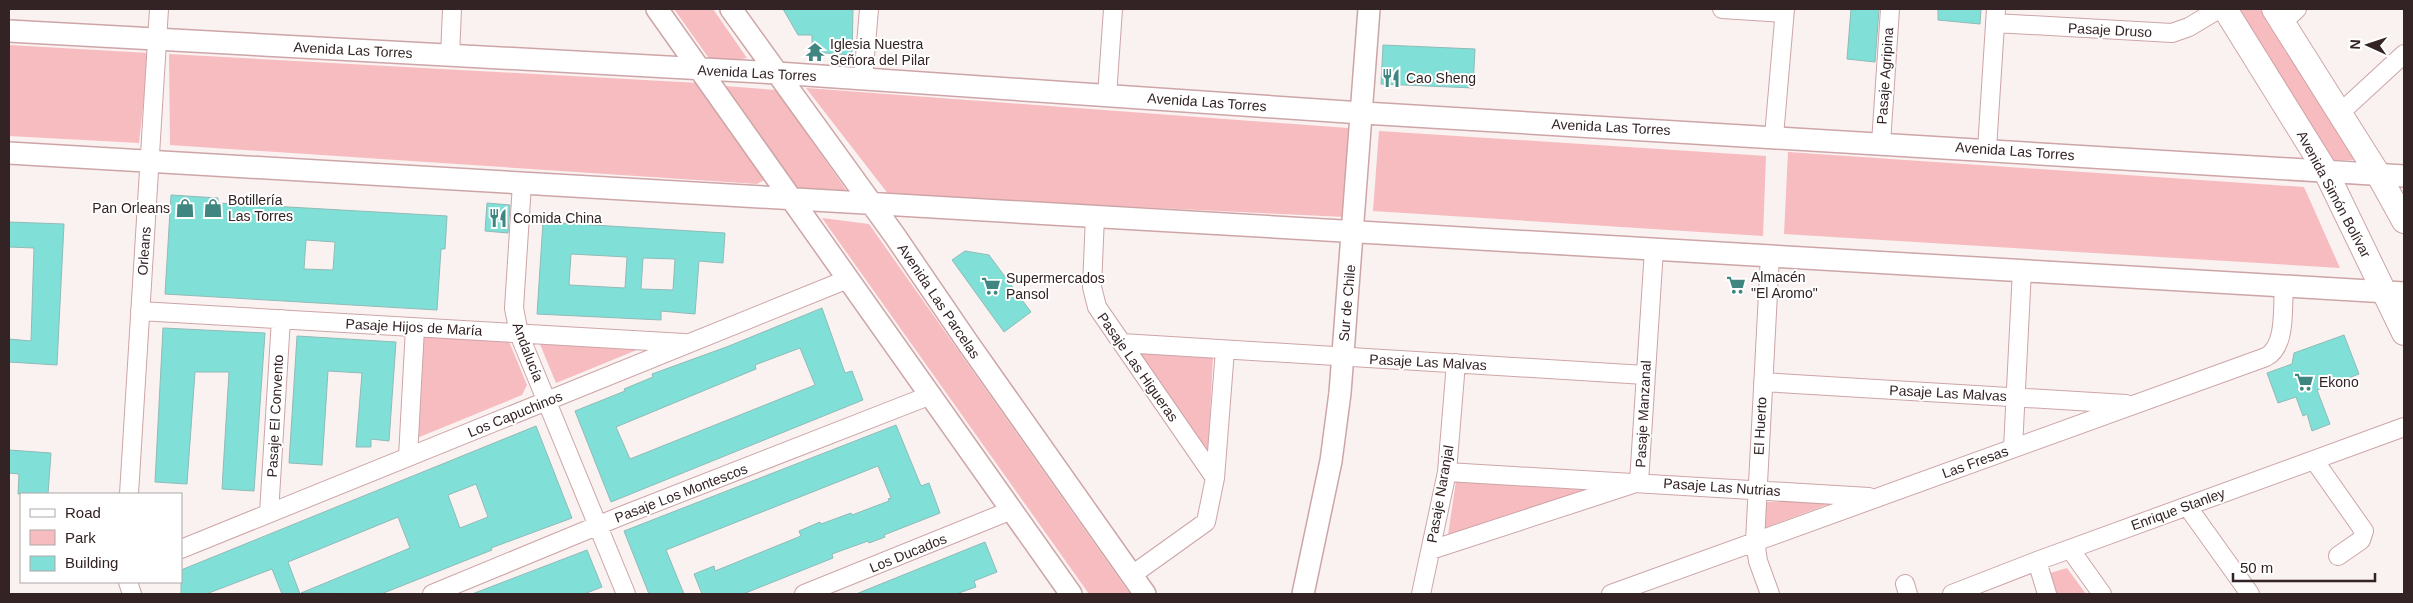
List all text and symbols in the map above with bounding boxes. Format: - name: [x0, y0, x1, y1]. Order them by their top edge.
- street label: Pasaje Druso: [2068, 20, 2153, 40]
- north arrow: [2343, 20, 2393, 70]
- street label: Pasaje Agripina: [1874, 27, 1896, 125]
- place label: Iglesia Nuestra Señora del Pilar: [830, 36, 930, 68]
- street label: Avenida Las Torres: [293, 39, 413, 61]
- text: N: [2347, 39, 2363, 50]
- temple icon: Iglesia Nuestra Señora del Pilar: [804, 41, 826, 63]
- street label: Avenida Las Torres: [697, 62, 817, 84]
- restaurant icon: Cao Sheng: [1380, 67, 1402, 89]
- place label: Cao Sheng: [1406, 70, 1476, 86]
- street label: Avenida Las Torres: [1147, 90, 1267, 114]
- street label: Avenida Las Torres: [1551, 116, 1671, 138]
- street label: Avenida Simón Bolívar: [2294, 128, 2374, 260]
- street label: Avenida Las Torres: [1955, 139, 2075, 163]
- place label: Botillería Las Torres: [228, 192, 293, 224]
- shop icon: Pan Orleans: [174, 197, 196, 219]
- shop icon: Botillería Las Torres: [202, 197, 224, 219]
- place label: Pan Orleans: [92, 200, 170, 216]
- restaurant icon: Comida China: [487, 207, 509, 229]
- place label: Comida China: [513, 210, 602, 226]
- street label: Orleans: [134, 226, 154, 276]
- street label: Avenida Las Parcelas: [895, 240, 983, 362]
- street label: Sur de Chile: [1336, 264, 1358, 342]
- place label: Almacén "El Aromo": [1751, 269, 1818, 301]
- place label: Supermercados Pansol: [1006, 270, 1105, 302]
- supermarket icon: Almacén "El Aromo": [1725, 274, 1747, 296]
- supermarket icon: Supermercados Pansol: [980, 275, 1002, 297]
- street label: Pasaje Las Higueras: [1094, 309, 1182, 425]
- street label: Pasaje Hijos de María: [345, 315, 483, 339]
- street label: Andalucía: [509, 320, 547, 384]
- street label: Pasaje Las Malvas: [1369, 351, 1487, 373]
- street label: Pasaje El Convento: [264, 354, 286, 478]
- street label: Pasaje Manzanal: [1632, 360, 1654, 468]
- supermarket icon: Ekono: [2293, 371, 2315, 393]
- place label: Ekono: [2319, 374, 2359, 390]
- street label: Pasaje Las Malvas: [1889, 382, 2007, 404]
- street label: Los Capuchinos: [465, 388, 565, 440]
- street label: El Huerto: [1750, 396, 1770, 456]
- street label: Las Fresas: [1940, 443, 2010, 481]
- street label: Pasaje Naranjal: [1424, 444, 1456, 544]
- street label: Pasaje Los Montescos: [612, 460, 750, 526]
- street label: Pasaje Las Nutrias: [1663, 475, 1781, 499]
- street label: Enrique Stanley: [2129, 485, 2227, 533]
- legend: [20, 493, 182, 583]
- text: Road: [65, 504, 101, 521]
- text: Park: [65, 529, 96, 546]
- street label: Los Ducados: [867, 530, 949, 576]
- scale bar: [2233, 550, 2376, 582]
- text: Building: [65, 554, 118, 571]
- text: 50 m: [2240, 559, 2273, 576]

